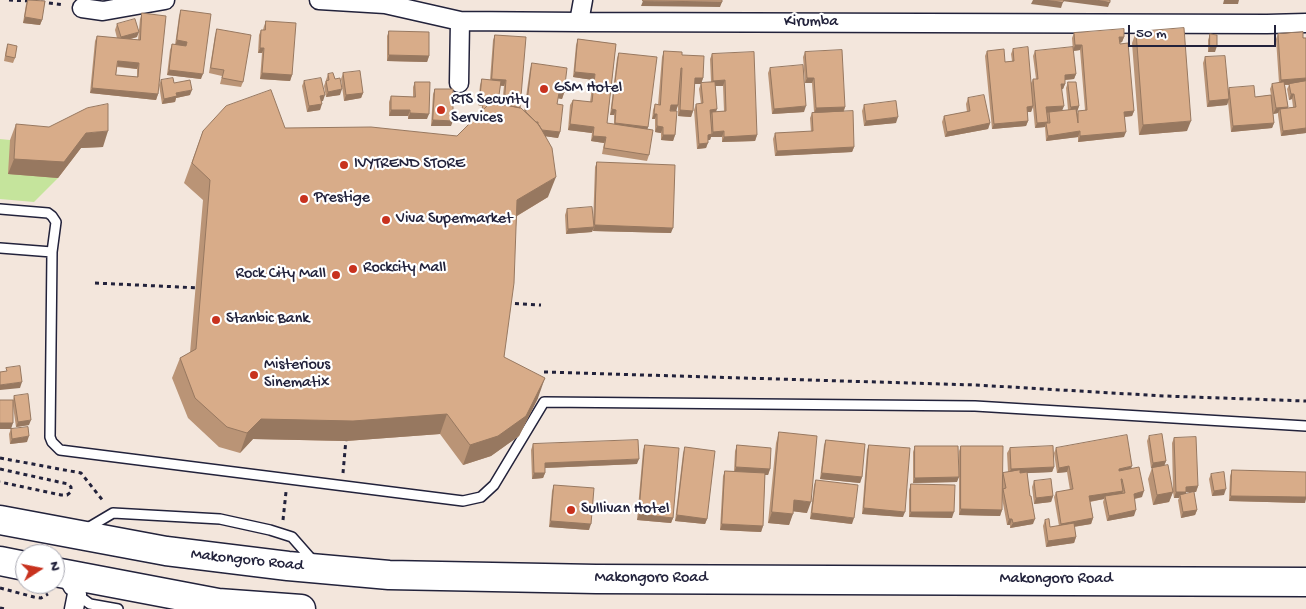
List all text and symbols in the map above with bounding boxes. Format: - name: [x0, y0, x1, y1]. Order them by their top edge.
- street label: Kirumba: [784, 13, 838, 33]
- scale bar: [1131, 15, 1278, 47]
- text: 50 m: [1136, 25, 1167, 43]
- place label: GSM Hotel: [554, 79, 622, 99]
- marker: GSM Hotel: [538, 83, 550, 95]
- place label: RTS Security Services: [451, 91, 529, 129]
- marker: RTS Security Services: [435, 104, 447, 116]
- place label: IVYTREND STORE: [354, 155, 465, 175]
- marker: IVYTREND STORE: [338, 159, 350, 171]
- place label: Prestige: [314, 189, 370, 209]
- marker: Prestige: [298, 193, 310, 205]
- place label: Viva Supermarket: [396, 210, 513, 230]
- marker: Viva Supermarket: [380, 214, 392, 226]
- place label: Rockcity Mall: [363, 259, 446, 279]
- marker: Rockcity Mall: [347, 263, 359, 275]
- place label: Rock City Mall: [236, 265, 326, 285]
- marker: Rock City Mall: [330, 269, 342, 281]
- place label: Stanbic Bank: [226, 310, 309, 330]
- marker: Stanbic Bank: [210, 314, 222, 326]
- place label: Misterious Sinematix: [264, 356, 330, 394]
- marker: Misterious Sinematix: [248, 369, 260, 381]
- place label: Sullivan Hotel: [581, 500, 670, 520]
- marker: Sullivan Hotel: [565, 504, 577, 516]
- north arrow: [15, 544, 65, 594]
- street label: Makongoro Road: [190, 546, 304, 576]
- text: N: [45, 560, 63, 572]
- street label: Makongoro Road: [594, 569, 708, 589]
- street label: Makongoro Road: [999, 570, 1113, 590]

